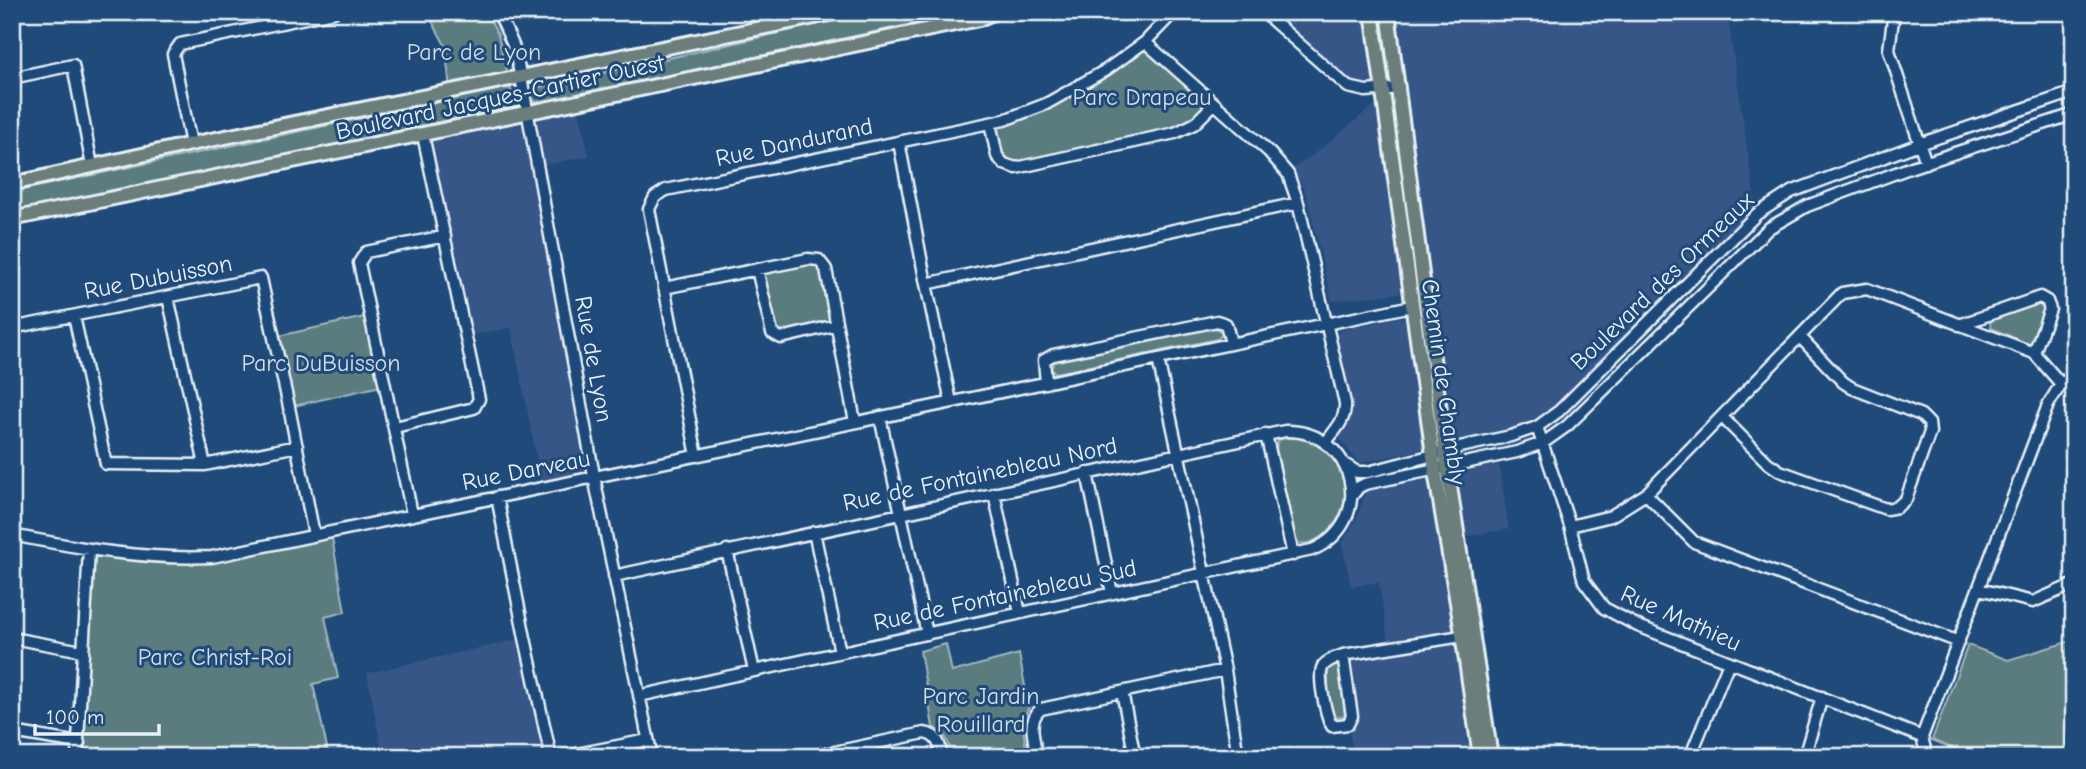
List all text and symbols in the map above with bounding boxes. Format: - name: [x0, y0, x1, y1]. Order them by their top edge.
- park label: Parc de Lyon: [407, 38, 541, 66]
- street label: Boulevard Jacques-Cartier Ouest: [333, 48, 668, 146]
- park label: Parc Drapeau: [1072, 83, 1212, 111]
- street label: Rue Dandurand: [713, 112, 875, 172]
- street label: Boulevard des Ormeaux: [1564, 186, 1760, 376]
- street label: Rue Dubuisson: [82, 249, 234, 305]
- street label: Chemin de Chambly: [1416, 277, 1472, 487]
- street label: Rue de Lyon: [569, 294, 619, 424]
- park label: Parc DuBuisson: [241, 349, 401, 377]
- street label: Rue de Fontainebleau Nord: [840, 431, 1120, 517]
- street label: Rue Darveau: [460, 444, 592, 496]
- street label: Rue de Fontainebleau Sud: [871, 553, 1139, 637]
- street label: Rue Mathieu: [1617, 579, 1745, 657]
- park label: Parc Christ-Roi: [138, 643, 292, 671]
- park label: Parc Jardin Rouillard: [923, 682, 1039, 738]
- scale bar: [35, 692, 159, 736]
- text: 100 m: [46, 705, 104, 729]

